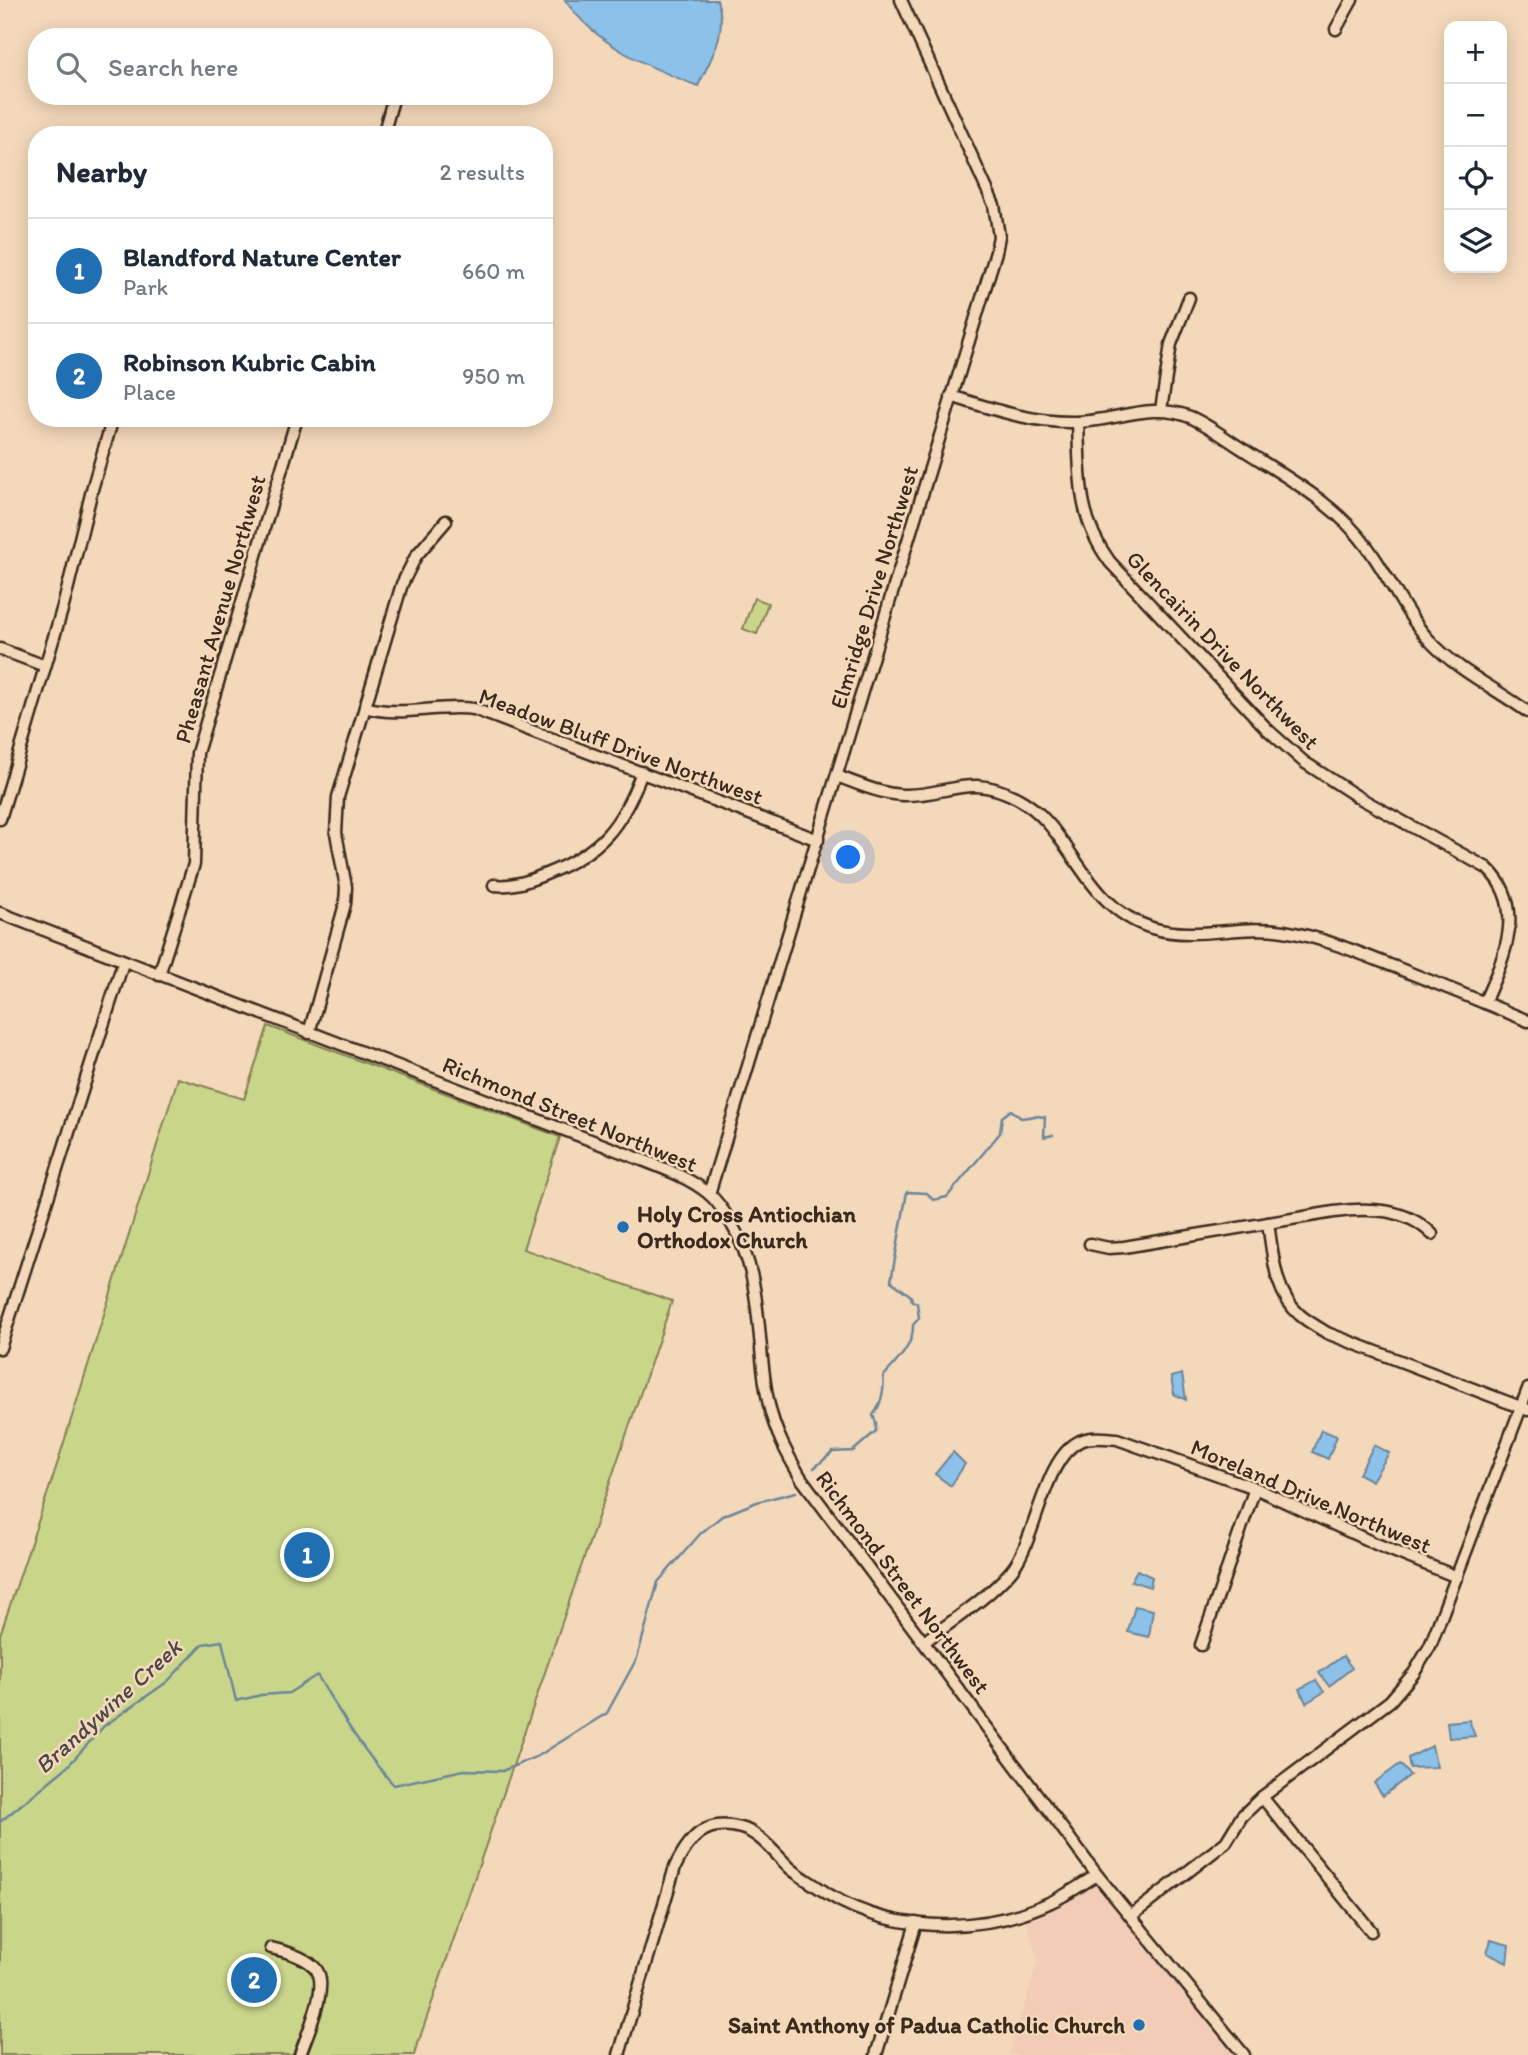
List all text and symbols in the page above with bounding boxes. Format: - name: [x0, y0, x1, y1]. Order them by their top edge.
- map controls: [1444, 21, 1507, 273]
- button: +: [1444, 21, 1507, 84]
- search box: [28, 28, 553, 105]
- icon: search: [52, 48, 90, 86]
- text: Search here: [108, 51, 238, 83]
- button: −: [1444, 84, 1507, 147]
- button: locate: [1444, 147, 1507, 210]
- text: Nearby: [56, 153, 147, 190]
- text: 2 results: [439, 158, 525, 186]
- button: layers: [1444, 210, 1507, 273]
- text: Blandford Nature Center: [123, 241, 401, 273]
- text: 1: [74, 257, 84, 285]
- text: 660 m: [462, 257, 525, 285]
- text: Park: [123, 273, 168, 301]
- text: Robinson Kubric Cabin: [123, 346, 376, 378]
- text: 2: [73, 362, 85, 390]
- text: 950 m: [462, 362, 525, 390]
- text: Place: [123, 378, 176, 406]
- street label: Elmridge Drive Northwest: [824, 462, 924, 712]
- street label: Pheasant Avenue Northwest: [168, 471, 272, 746]
- street label: Glencairin Drive Northwest: [1121, 545, 1325, 755]
- street label: Meadow Bluff Drive Northwest: [475, 681, 767, 811]
- your location: [831, 840, 865, 874]
- street label: Richmond Street Northwest: [438, 1050, 702, 1178]
- place label: Holy Cross Antiochian Orthodox Church: [637, 1200, 857, 1254]
- marker: Holy Cross Antiochian Orthodox Church: [615, 1219, 631, 1235]
- street label: Moreland Drive Northwest: [1187, 1433, 1436, 1560]
- street label: Richmond Street Northwest: [810, 1465, 996, 1700]
- pin: 1: [284, 1529, 330, 1581]
- water label: Brandywine Creek: [29, 1631, 189, 1780]
- pin: 2: [231, 1954, 277, 2006]
- place label: Saint Anthony of Padua Catholic Church: [728, 2011, 1125, 2039]
- marker: Saint Anthony of Padua Catholic Church: [1131, 2017, 1147, 2033]

